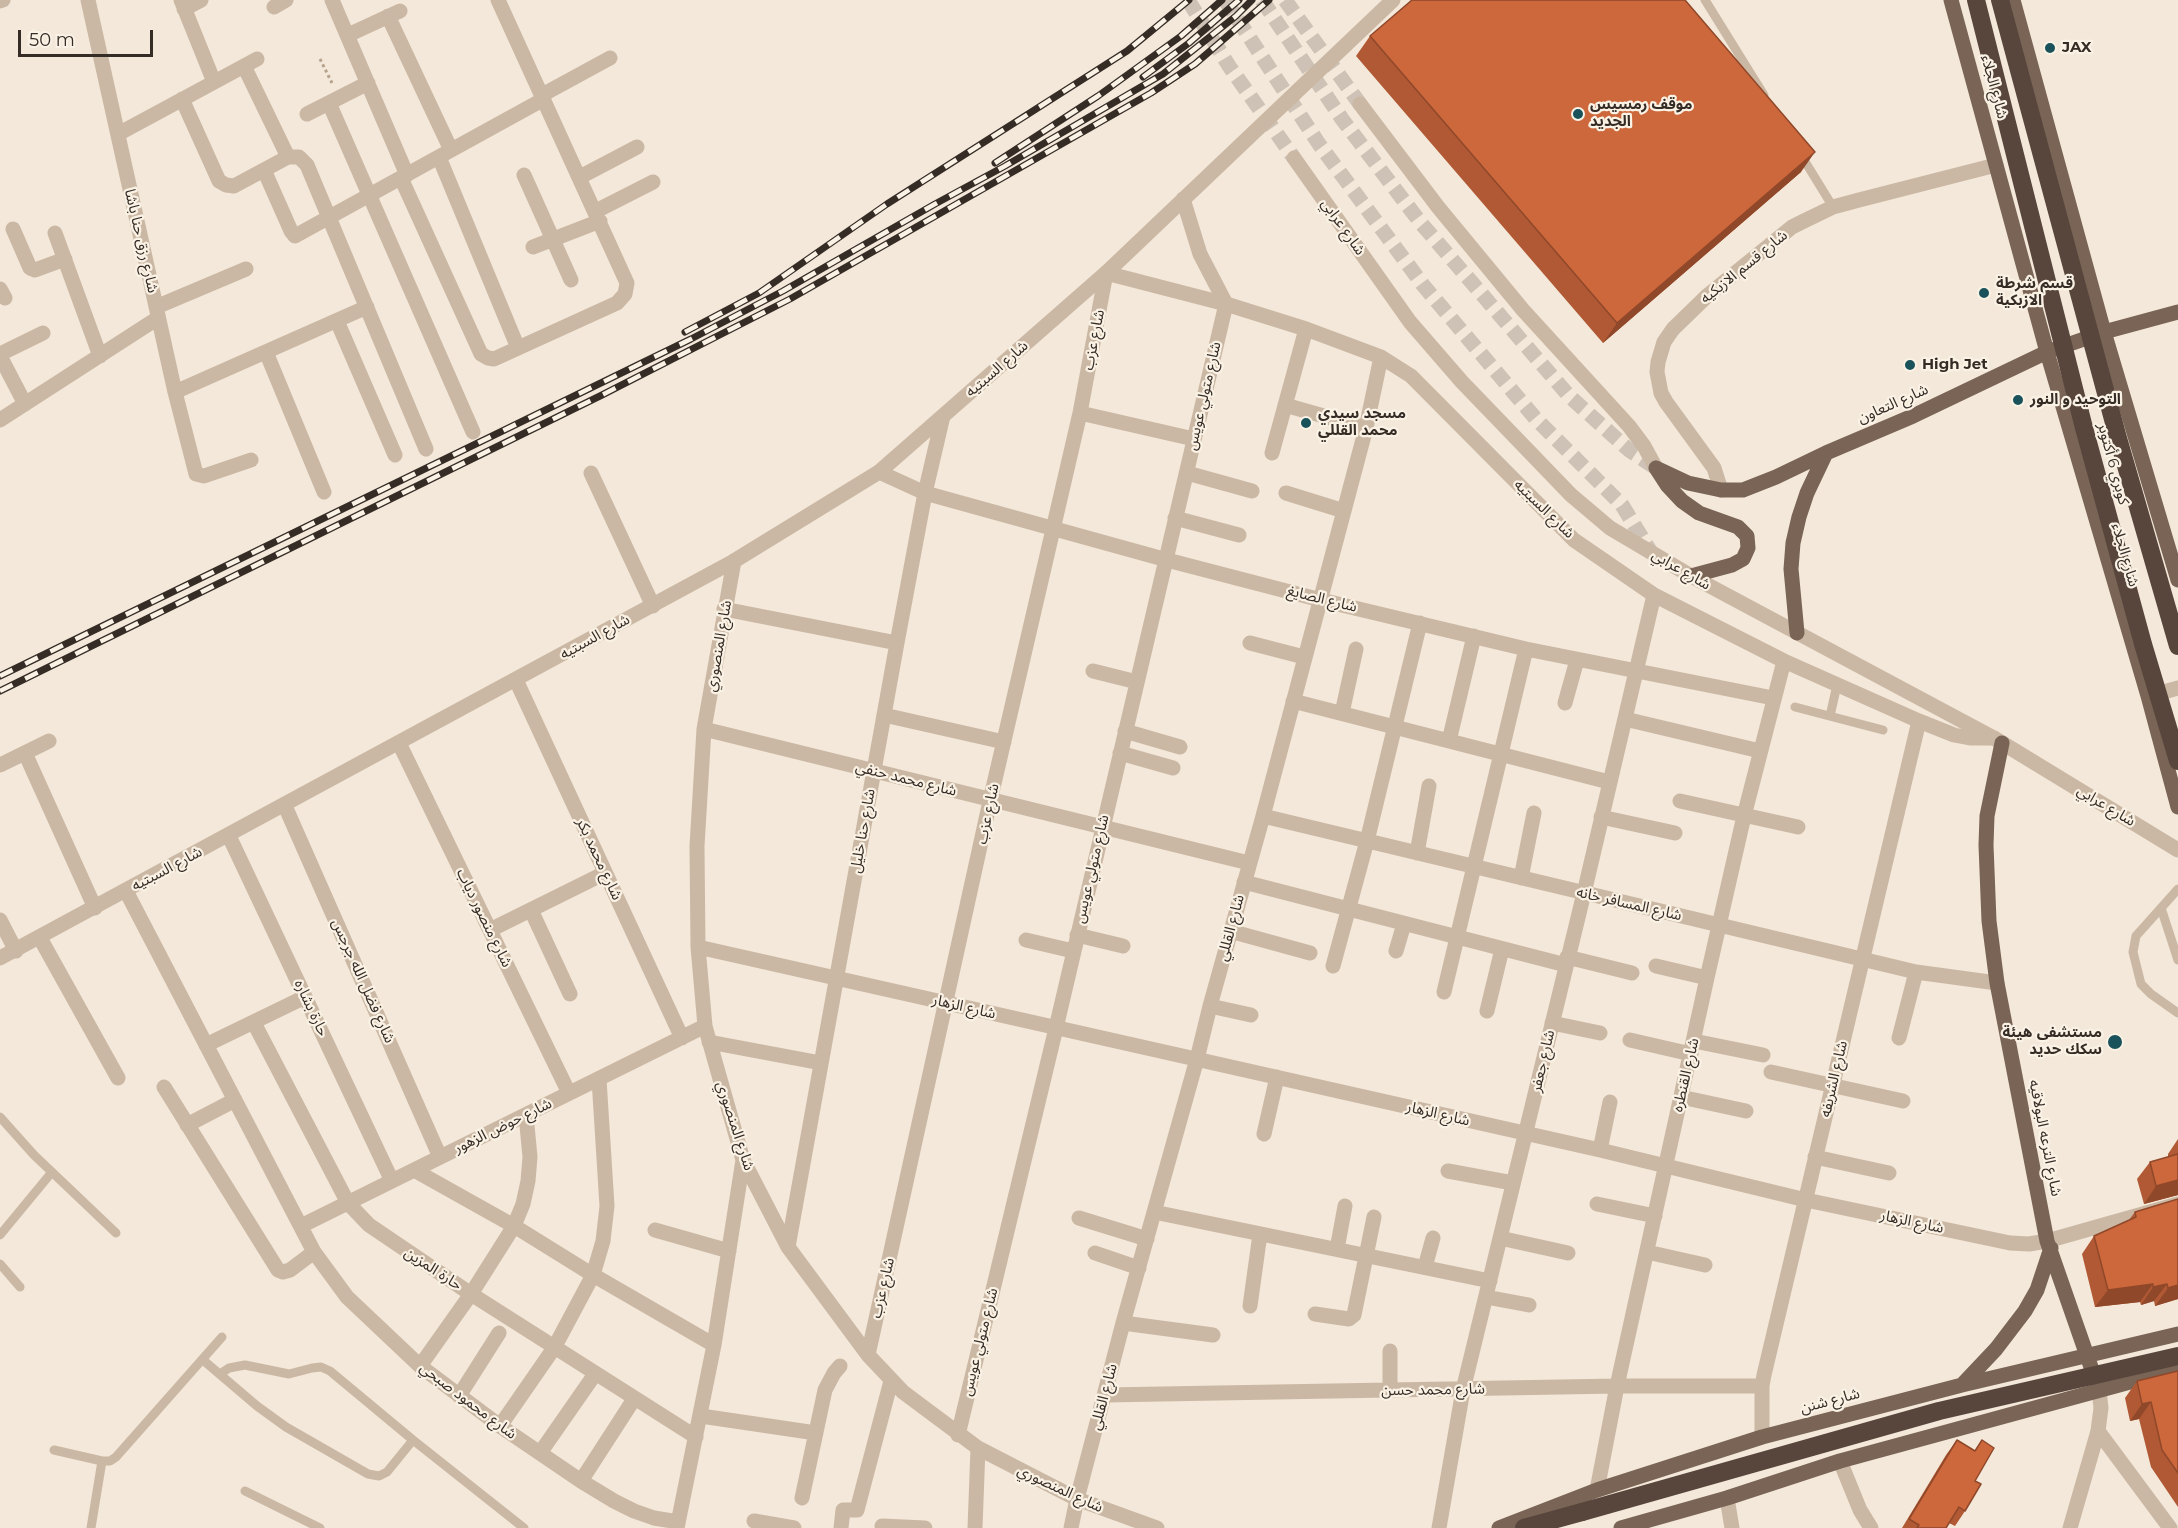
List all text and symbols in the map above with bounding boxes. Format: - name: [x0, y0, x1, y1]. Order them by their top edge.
- scale bar: [21, 18, 156, 56]
- text: 50 m: [29, 29, 75, 51]
- place label: JAX: [2062, 39, 2092, 57]
- marker: JAX: [2043, 41, 2057, 55]
- street label: شارع الجلاء: [1977, 53, 2011, 121]
- place label: موقف رمسيس الجديد: [1590, 96, 1692, 131]
- marker: موقف رمسيس الجديد: [1571, 107, 1585, 121]
- street label: شارع رزق حنا باشا: [120, 187, 162, 295]
- street label: شارع عرابي: [1317, 195, 1369, 259]
- street label: شارع قسم الازبكيه: [1697, 226, 1791, 308]
- place label: قسم شرطة الازبكية: [1996, 275, 2073, 310]
- marker: قسم شرطة الازبكية: [1977, 286, 1991, 300]
- street label: شارع عزب: [1079, 308, 1109, 372]
- street label: شارع السبتيه: [962, 337, 1032, 401]
- street label: شارع متولي عويس: [1183, 340, 1225, 452]
- place label: High Jet: [1922, 356, 1988, 374]
- marker: High Jet: [1903, 358, 1917, 372]
- street label: شارع التعاون: [1855, 380, 1931, 428]
- place label: التوحيد و النور: [2030, 391, 2121, 409]
- marker: التوحيد و النور: [2011, 393, 2025, 407]
- place label: مسجد سيدي محمد القللي: [1318, 405, 1406, 440]
- marker: مسجد سيدي محمد القللي: [1299, 416, 1313, 430]
- street label: كوبري 6 أكتوبر: [2093, 421, 2133, 507]
- street label: شارع السبتيه: [1510, 476, 1578, 542]
- street label: شارع الجلاء: [2107, 521, 2143, 589]
- street label: شارع عرابي: [1648, 546, 1714, 594]
- street label: شارع الصايغ: [1285, 582, 1359, 616]
- street label: شارع المنصوري: [702, 599, 736, 693]
- street label: شارع السبتيه: [557, 610, 633, 664]
- street label: شارع محمد حنفي: [854, 758, 958, 800]
- street label: شارع عزب: [973, 782, 1003, 846]
- street label: شارع عرابي: [2074, 782, 2138, 830]
- street label: شارع حنا خليل: [847, 787, 879, 875]
- street label: شارع متولي عويس: [1071, 813, 1113, 925]
- street label: شارع محمد بكر: [572, 815, 626, 903]
- street label: شارع السبتيه: [129, 843, 205, 895]
- street label: شارع منصور دياب: [452, 866, 516, 970]
- street label: شارع المسافر خانه: [1575, 883, 1683, 925]
- street label: شارع القللي: [1213, 893, 1249, 963]
- street label: شارع فضل الله جرجس: [327, 916, 399, 1046]
- street label: حارة بشاره: [290, 977, 332, 1039]
- street label: شارع الزهار: [931, 991, 997, 1023]
- place label: مستشفى هيئة سكك حديد: [2003, 1024, 2102, 1059]
- street label: شارع جعفر: [1527, 1028, 1559, 1094]
- marker: مستشفى هيئة سكك حديد: [2106, 1033, 2124, 1051]
- street label: شارع القنطره: [1669, 1036, 1703, 1114]
- street label: شارع الشريفه: [1816, 1039, 1852, 1119]
- street label: شارع الترعه البولاقيه: [2025, 1078, 2065, 1198]
- street label: شارع المنصوري: [712, 1079, 758, 1173]
- street label: شارع حوض الزهور: [451, 1095, 555, 1157]
- street label: شارع الزهار: [1405, 1098, 1471, 1130]
- street label: شارع الزهار: [1879, 1206, 1945, 1238]
- street label: حارة المزين: [401, 1244, 465, 1294]
- street label: شارع عزب: [867, 1256, 899, 1320]
- street label: شارع متولي عويس: [958, 1286, 1002, 1398]
- street label: شارع محمود صبحي: [416, 1359, 520, 1443]
- street label: شارع القللي: [1086, 1362, 1122, 1432]
- street label: شارع محمد حسن: [1381, 1380, 1485, 1400]
- street label: شارع شنن: [1798, 1384, 1862, 1418]
- street label: شارع المنصوري: [1014, 1461, 1106, 1517]

